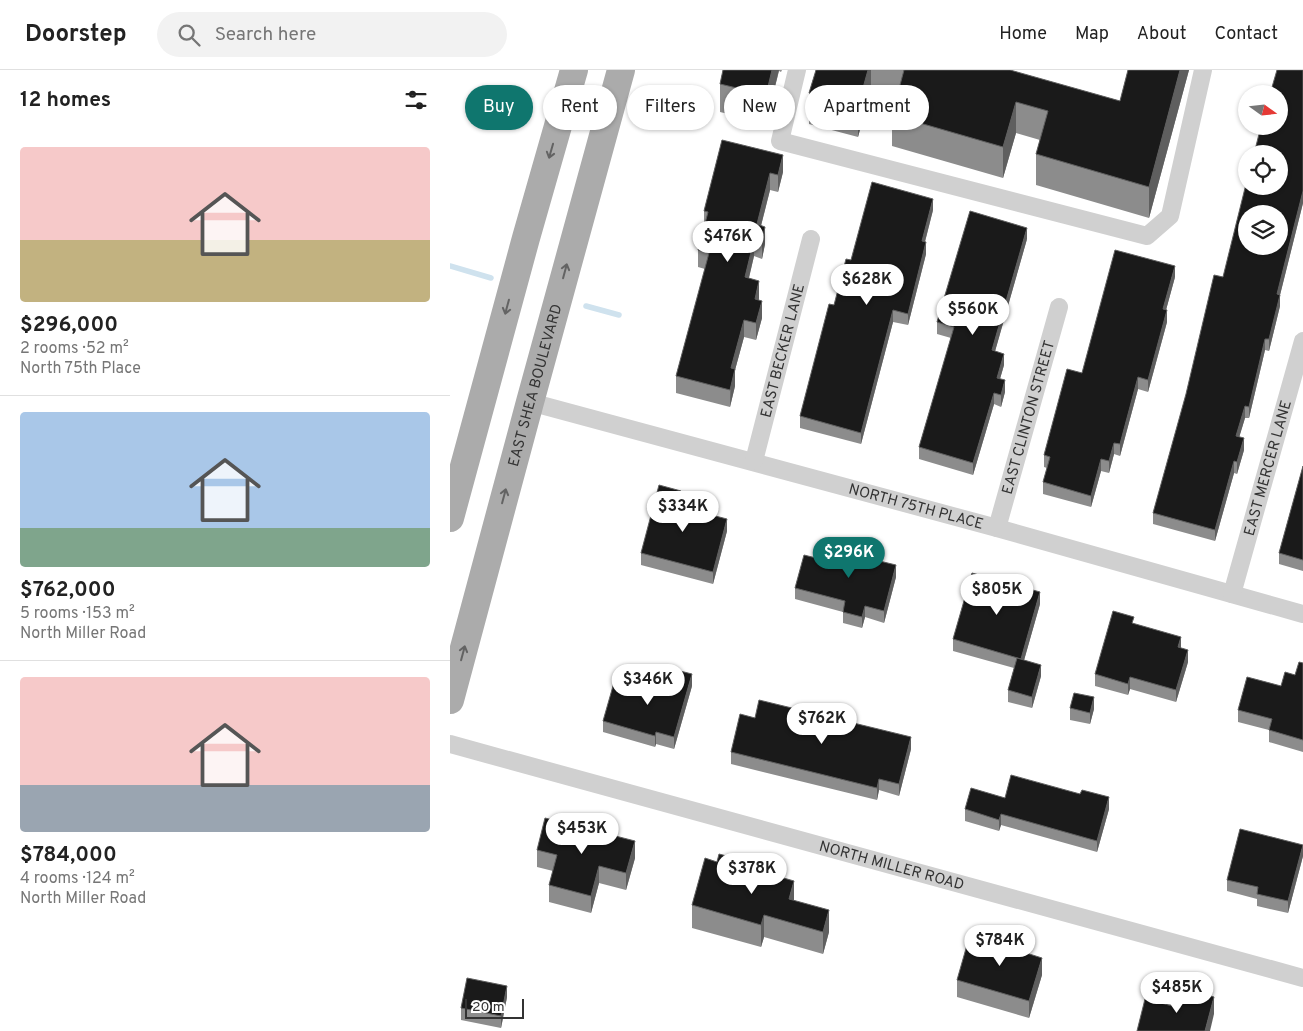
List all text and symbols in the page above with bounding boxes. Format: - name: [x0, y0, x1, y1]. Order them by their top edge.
- search box: [157, 12, 507, 57]
- text: Doorstep: [25, 20, 127, 50]
- icon: search: [175, 21, 203, 49]
- text: Search here: [215, 23, 316, 47]
- text: Home: [999, 23, 1047, 46]
- text: Map: [1075, 23, 1109, 46]
- text: About: [1137, 23, 1186, 46]
- text: Contact: [1214, 23, 1278, 46]
- chip: Buy: [465, 85, 533, 130]
- chip: Rent: [543, 85, 617, 130]
- chip: Filters: [627, 85, 714, 130]
- chip: New: [724, 85, 795, 130]
- chip: Apartment: [805, 85, 929, 130]
- north arrow: [1238, 85, 1288, 135]
- map controls: [1238, 85, 1288, 255]
- icon: filters: [402, 86, 430, 114]
- text: 12 homes: [20, 87, 111, 114]
- one-way arrow: [545, 142, 555, 158]
- button: locate: [1238, 145, 1288, 195]
- icon: home: [180, 179, 270, 269]
- button: layers: [1238, 205, 1288, 255]
- pin: $476K: [693, 220, 763, 263]
- text: $476K: [704, 227, 752, 247]
- one-way arrow: [561, 264, 571, 280]
- pin: $628K: [832, 264, 902, 306]
- text: $628K: [842, 270, 892, 290]
- street label: EAST BECKER LANE: [757, 282, 810, 420]
- pin: $560K: [938, 294, 1008, 336]
- one-way arrow: [502, 299, 511, 315]
- text: $560K: [947, 300, 999, 320]
- street label: EAST SHEA BOULEVARD: [505, 302, 567, 469]
- text: $296,000: [20, 312, 118, 339]
- street label: EAST CLINTON STREET: [999, 338, 1060, 497]
- text: 2 rooms · 52 m²: [20, 339, 129, 359]
- text: North 75th Place: [20, 359, 141, 379]
- street label: EAST MERCER LANE: [1241, 398, 1297, 538]
- icon: home: [180, 445, 270, 535]
- street label: NORTH 75TH PLACE: [846, 480, 985, 535]
- one-way arrow: [500, 488, 510, 504]
- pin: $334K: [648, 490, 718, 533]
- text: $334K: [658, 497, 708, 517]
- pin: $296K: [814, 536, 884, 579]
- text: $296K: [824, 543, 874, 563]
- pin: $805K: [962, 574, 1032, 616]
- text: $762,000: [20, 577, 116, 604]
- text: $805K: [971, 580, 1023, 600]
- text: 5 rooms · 153 m²: [20, 604, 135, 624]
- text: North Miller Road: [20, 624, 146, 644]
- one-way arrow: [458, 645, 468, 661]
- pin: $346K: [613, 664, 683, 706]
- text: $346K: [623, 670, 673, 690]
- pin: $762K: [787, 702, 857, 745]
- text: $762K: [798, 709, 846, 729]
- icon: home: [180, 710, 270, 800]
- pin: $453K: [547, 812, 617, 855]
- text: $453K: [557, 819, 607, 839]
- street label: NORTH MILLER ROAD: [817, 838, 966, 896]
- text: $784,000: [20, 842, 117, 869]
- pin: $378K: [717, 852, 787, 895]
- text: $378K: [728, 859, 776, 879]
- text: 4 rooms · 124 m²: [20, 869, 135, 889]
- text: North Miller Road: [20, 889, 146, 909]
- pin: $784K: [965, 924, 1035, 967]
- text: $784K: [975, 931, 1025, 951]
- pin: $485K: [1142, 972, 1212, 1014]
- text: $485K: [1151, 978, 1203, 998]
- scale bar: [465, 996, 524, 1019]
- text: 20 m: [472, 999, 505, 1016]

